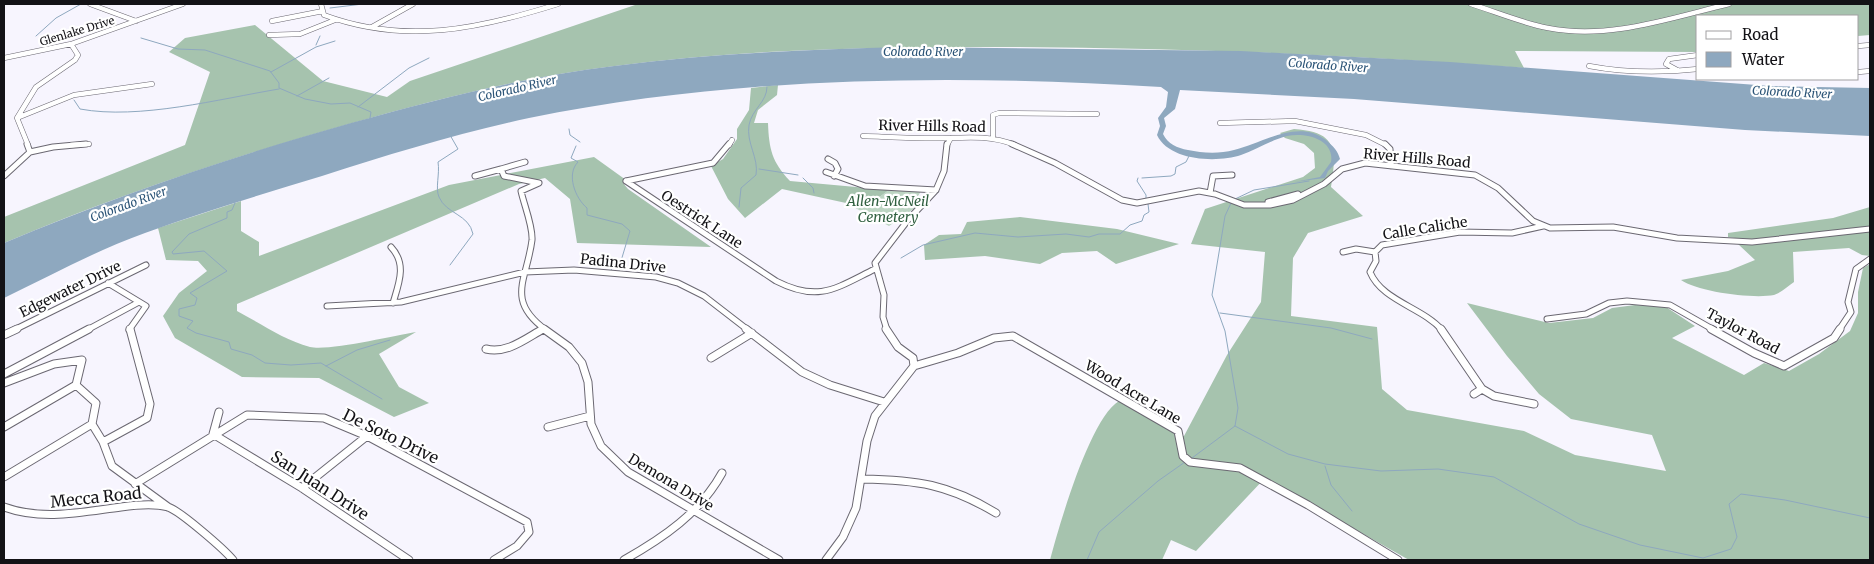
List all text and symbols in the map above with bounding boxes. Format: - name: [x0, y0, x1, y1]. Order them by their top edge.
- street label: Glenlake Drive: [38, 13, 116, 49]
- legend: [1696, 15, 1859, 80]
- text: Road: [1742, 25, 1778, 44]
- water label: Colorado River: [883, 44, 964, 59]
- text: Water: [1741, 50, 1785, 69]
- water label: Colorado River: [1287, 55, 1370, 75]
- water label: Colorado River: [476, 71, 559, 104]
- water label: Colorado River: [1752, 82, 1834, 102]
- street label: River Hills Road: [878, 116, 986, 136]
- street label: River Hills Road: [1363, 144, 1472, 172]
- water label: Colorado River: [88, 183, 169, 225]
- street label: Oestrick Lane: [658, 186, 746, 252]
- park label: Allen-McNeil Cemetery: [846, 192, 929, 226]
- street label: Calle Caliche: [1382, 212, 1468, 244]
- street label: Padina Drive: [579, 250, 667, 276]
- street label: Edgewater Drive: [16, 257, 124, 321]
- street label: Taylor Road: [1703, 304, 1783, 358]
- street label: Wood Acre Lane: [1081, 356, 1184, 428]
- street label: De Soto Drive: [340, 404, 442, 468]
- street label: San Juan Drive: [267, 446, 373, 524]
- street label: Demona Drive: [625, 449, 717, 515]
- street label: Mecca Road: [49, 482, 143, 512]

